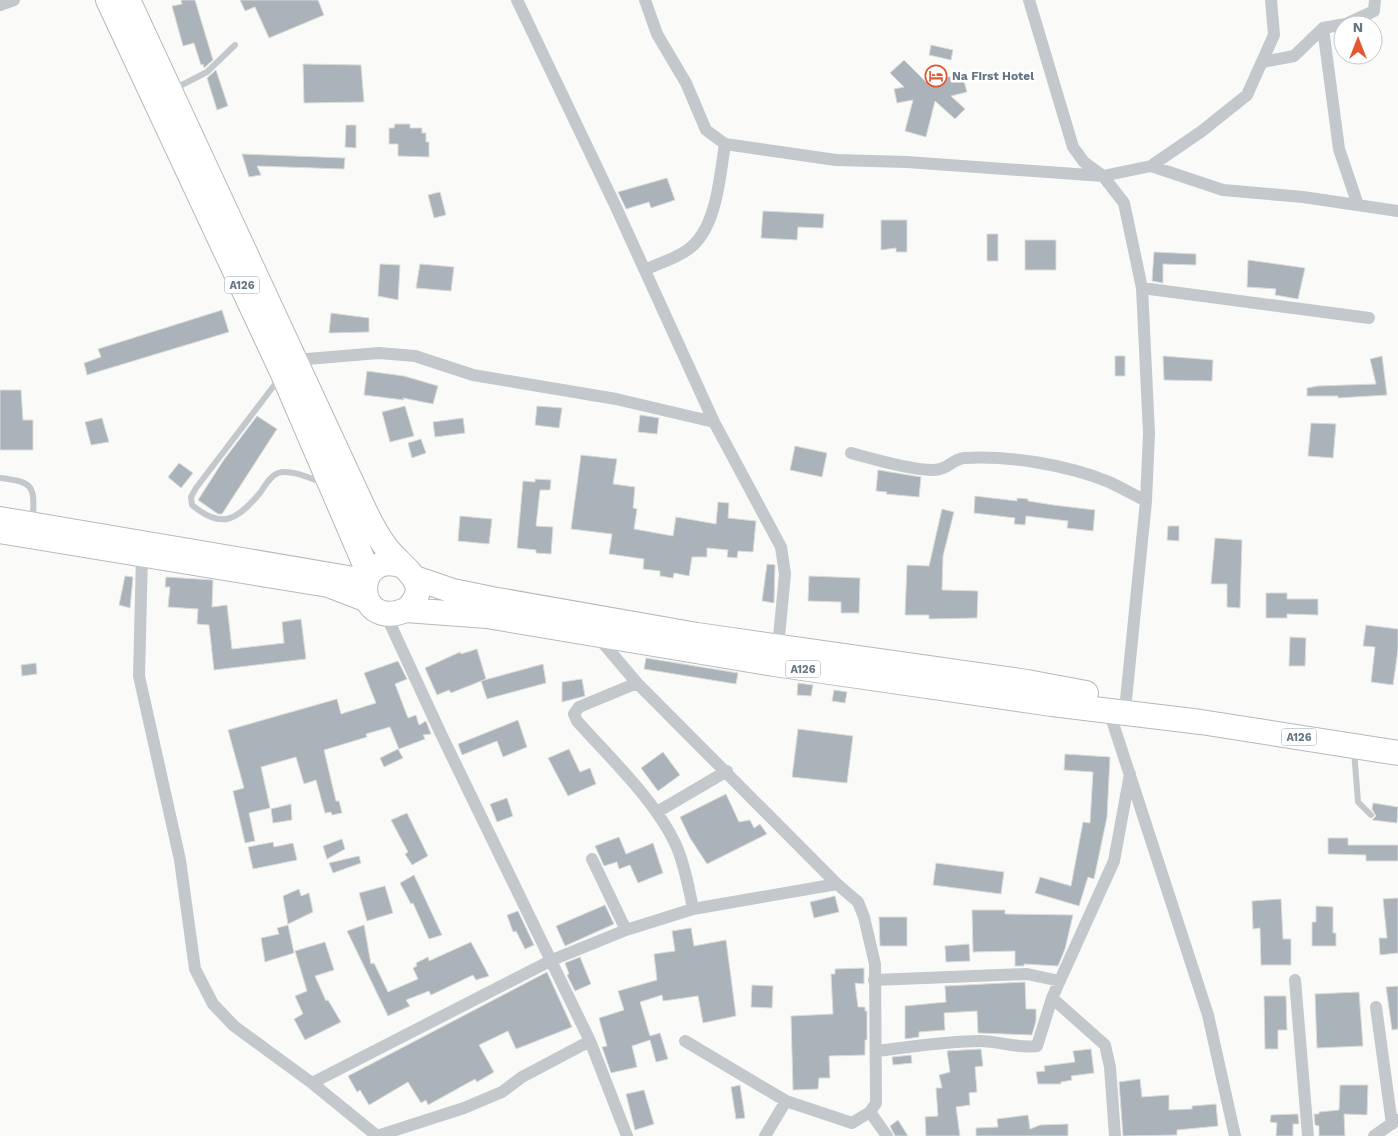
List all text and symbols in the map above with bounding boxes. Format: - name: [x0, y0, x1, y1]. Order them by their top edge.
- north arrow: [1333, 15, 1383, 65]
- text: N: [1353, 19, 1363, 35]
- hotel icon: Na First Hotel: [924, 64, 948, 88]
- place label: Na First Hotel: [952, 69, 1034, 83]
- road number: A126: [224, 276, 260, 294]
- road number: A126: [786, 661, 820, 678]
- road number: A126: [1282, 729, 1316, 746]

